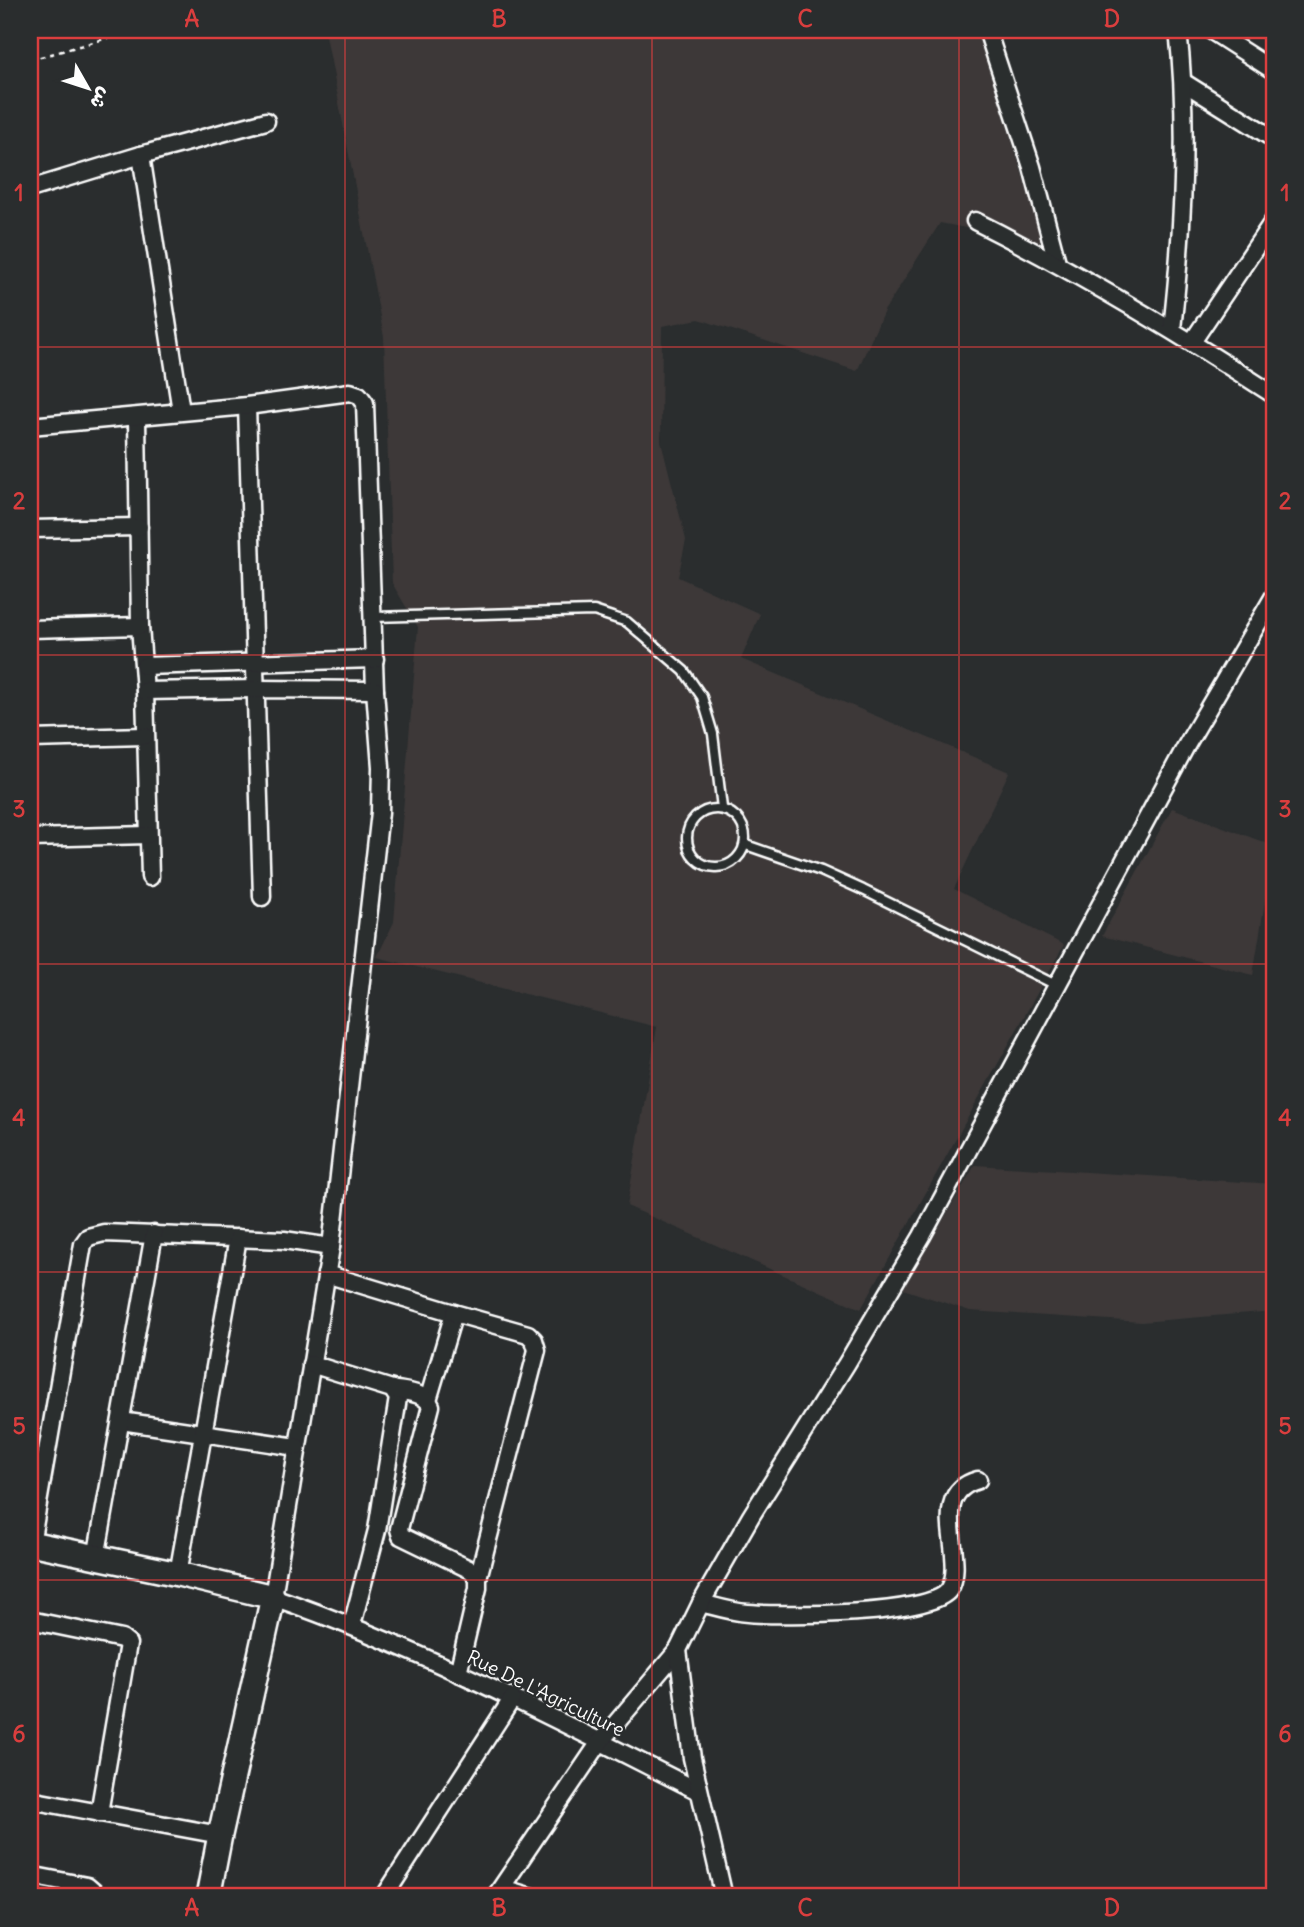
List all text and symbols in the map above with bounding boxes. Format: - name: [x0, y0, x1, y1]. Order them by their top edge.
- text: A: [185, 4, 200, 33]
- text: B: [491, 4, 507, 33]
- text: C: [797, 4, 813, 33]
- text: D: [1104, 4, 1120, 33]
- north arrow: [52, 52, 122, 122]
- text: ش: [85, 83, 117, 114]
- text: 1: [14, 178, 24, 207]
- text: 1: [1280, 178, 1290, 207]
- text: 2: [13, 486, 26, 515]
- text: 2: [1279, 486, 1292, 515]
- text: 3: [12, 794, 26, 823]
- text: 3: [1278, 794, 1292, 823]
- text: 4: [12, 1103, 26, 1132]
- text: 4: [1278, 1103, 1292, 1132]
- text: 5: [12, 1411, 26, 1440]
- text: 5: [1278, 1411, 1292, 1440]
- street label: Rue De L'Agriculture: [463, 1644, 629, 1742]
- text: 6: [12, 1719, 26, 1748]
- text: 6: [1278, 1719, 1292, 1748]
- text: A: [185, 1893, 200, 1922]
- text: B: [491, 1893, 507, 1922]
- text: C: [797, 1893, 813, 1922]
- text: D: [1104, 1893, 1120, 1922]

